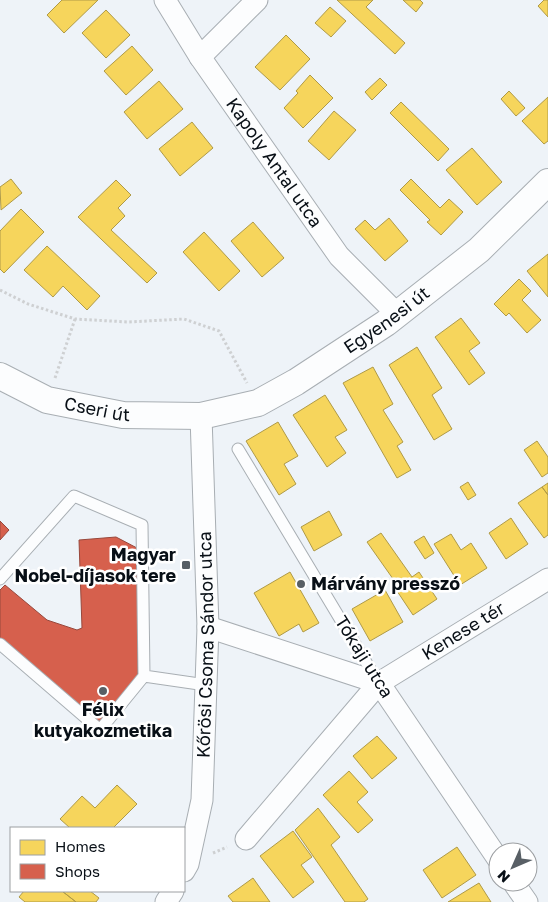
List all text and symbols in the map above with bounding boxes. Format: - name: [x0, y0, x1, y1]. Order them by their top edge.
- street label: Kapoly Antal utca: [222, 93, 328, 231]
- street label: Egyenesi út: [339, 281, 434, 358]
- street label: Cseri út: [63, 392, 130, 425]
- street label: Kőrösi Csoma Sándor utca: [191, 531, 218, 758]
- place label: Magyar Nobel-díjasok tere: [14, 543, 176, 586]
- marker: Magyar Nobel-díjasok tere: [180, 559, 192, 571]
- place label: Márvány presszó: [311, 572, 460, 594]
- marker: Márvány presszó: [295, 578, 307, 590]
- street label: Kenese tér: [417, 596, 508, 664]
- street label: Tókaji utca: [331, 611, 399, 702]
- marker: Félix kutyakozmetika: [97, 685, 109, 697]
- place label: Félix kutyakozmetika: [34, 698, 172, 741]
- legend: [10, 827, 185, 892]
- text: Homes: [55, 837, 105, 855]
- north arrow: [488, 842, 538, 892]
- text: Shops: [55, 862, 100, 880]
- text: N: [494, 867, 513, 886]

